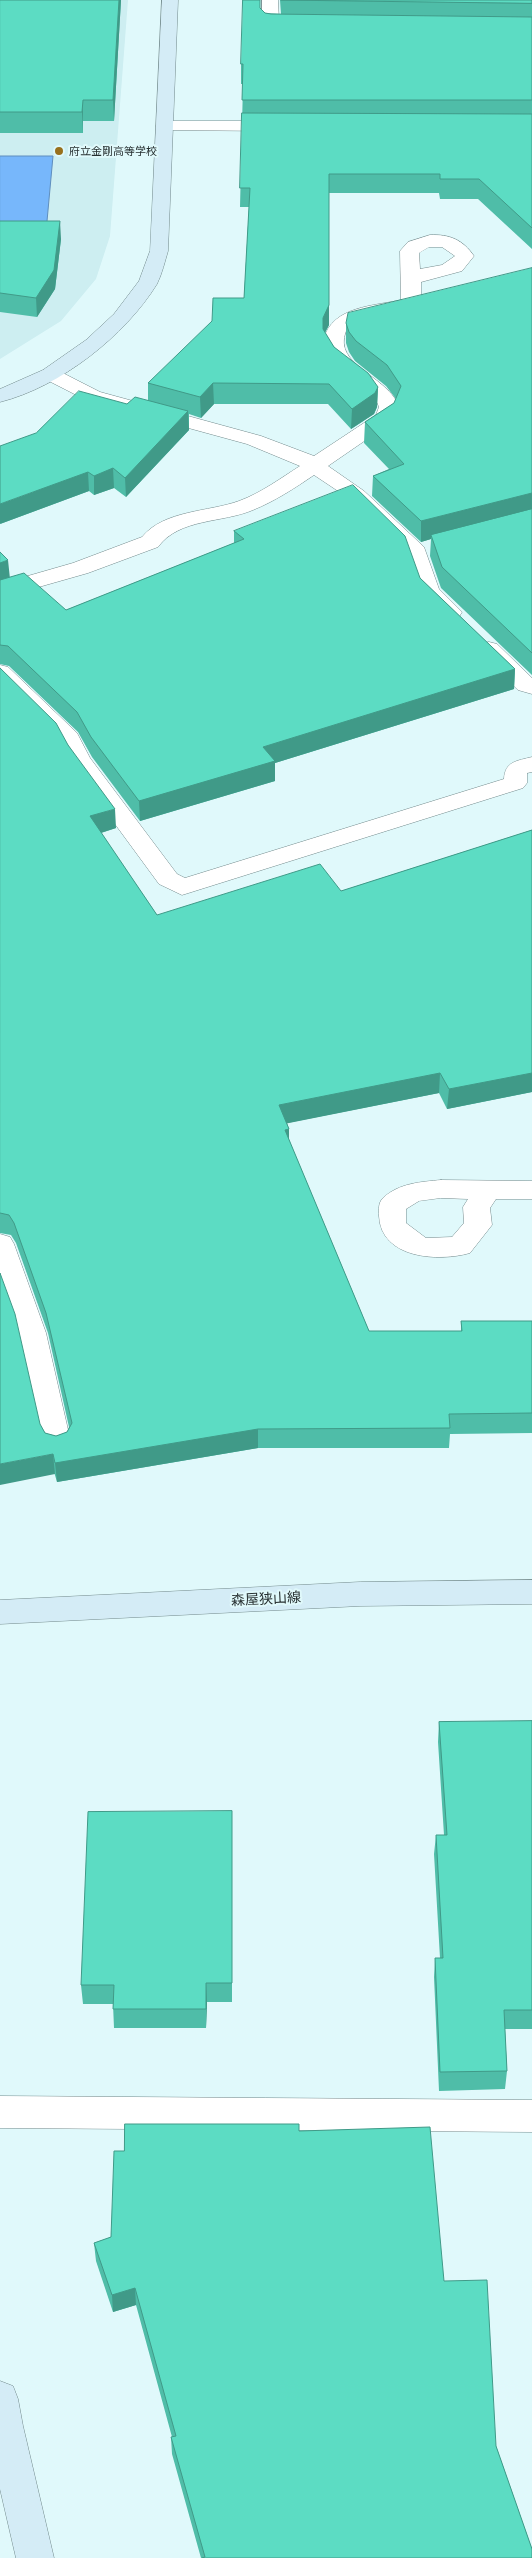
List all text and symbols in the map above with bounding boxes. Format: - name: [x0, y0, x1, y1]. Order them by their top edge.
- place label: 府立金剛高等学校: [69, 144, 157, 158]
- marker: 府立金剛高等学校: [53, 145, 65, 157]
- street label: 森屋狭山線: [231, 1589, 301, 1609]

